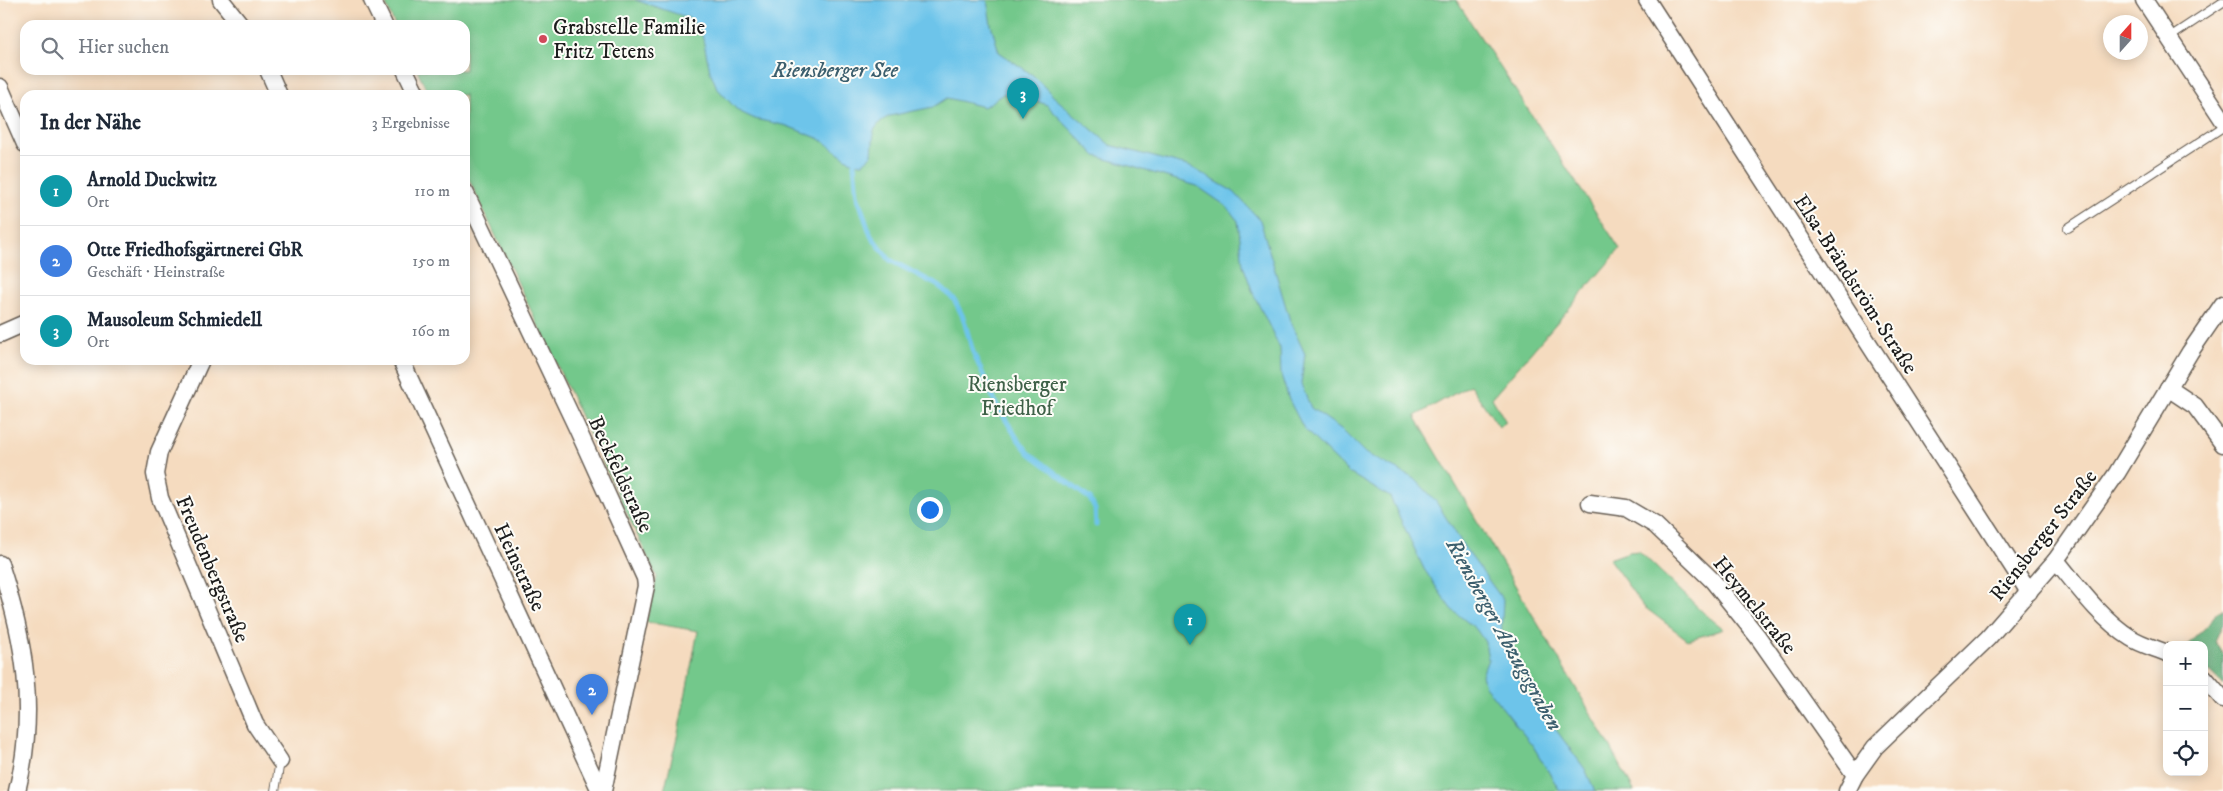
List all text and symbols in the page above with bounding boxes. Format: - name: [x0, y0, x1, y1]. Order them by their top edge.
- place label: Grabstelle Familie Fritz Tetens: [553, 15, 706, 65]
- north arrow: [2103, 15, 2148, 60]
- search box: [20, 20, 470, 75]
- marker: Grabstelle Familie Fritz Tetens: [537, 33, 549, 45]
- icon: search: [38, 34, 66, 62]
- text: Hier suchen: [78, 36, 169, 59]
- water label: Riensberger See: [771, 57, 898, 84]
- pin: 3: [1007, 78, 1039, 119]
- text: In der Nähe: [40, 110, 141, 136]
- text: 3 Ergebnisse: [372, 113, 450, 133]
- text: Arnold Duckwitz: [87, 169, 217, 192]
- text: 1: [53, 181, 59, 201]
- text: 110 m: [414, 181, 450, 201]
- street label: Elsa-Brändström-Straße: [1787, 190, 1923, 379]
- text: Ort: [87, 192, 109, 212]
- text: Otte Friedhofsgärtnerei GbR: [87, 239, 303, 262]
- text: 2: [52, 251, 60, 271]
- text: 150 m: [412, 251, 450, 271]
- text: Geschäft · Heinstraße: [87, 262, 225, 282]
- text: Mausoleum Schmiedell: [87, 309, 262, 332]
- text: 3: [53, 321, 59, 341]
- text: 160 m: [412, 321, 450, 341]
- text: Ort: [87, 332, 109, 352]
- park label: Riensberger Friedhof: [967, 372, 1067, 422]
- street label: Beckfeldstraße: [582, 412, 658, 537]
- street label: Riensberger Straße: [1984, 465, 2103, 606]
- street label: Freudenbergstraße: [169, 492, 255, 647]
- your location: [917, 497, 943, 523]
- street label: Heinstraße: [487, 519, 551, 616]
- water label: Riensberger Abzugsgraben: [1439, 533, 1568, 736]
- street label: Heymelstraße: [1707, 551, 1802, 660]
- pin: 1: [1174, 604, 1206, 645]
- map controls: [2163, 641, 2208, 776]
- button: +: [2163, 641, 2208, 686]
- pin: 2: [576, 674, 608, 715]
- button: −: [2163, 686, 2208, 731]
- button: locate: [2163, 731, 2208, 776]

